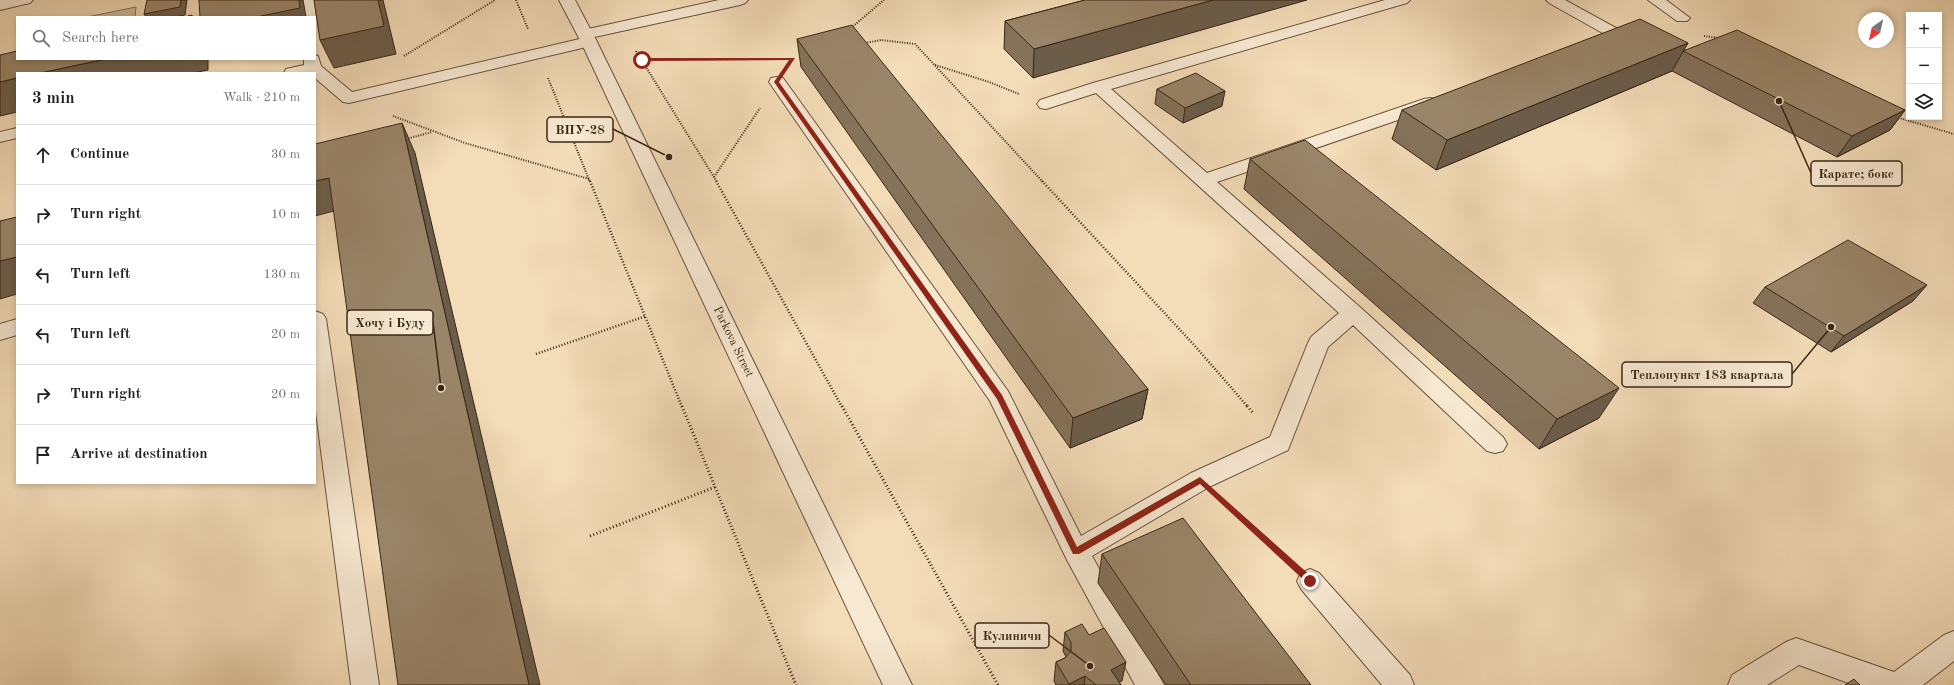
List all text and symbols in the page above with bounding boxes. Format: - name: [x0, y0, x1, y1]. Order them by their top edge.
- north arrow: [1858, 12, 1894, 48]
- map controls: [1906, 12, 1942, 120]
- button: +: [1906, 12, 1942, 48]
- search box: [16, 16, 316, 60]
- icon: search: [30, 27, 52, 49]
- text: Search here: [62, 31, 139, 46]
- button: −: [1906, 48, 1942, 84]
- route start: [633, 51, 651, 69]
- button: layers: [1906, 84, 1942, 120]
- text: 3 min: [32, 90, 75, 107]
- text: Walk · 210 m: [223, 91, 300, 104]
- callout: ВПУ-28: [547, 117, 613, 142]
- text: ВПУ-28: [555, 124, 605, 137]
- icon: ahead: [32, 144, 54, 166]
- text: Continue: [70, 147, 129, 162]
- text: 30 m: [271, 148, 300, 161]
- callout: Карате; бокс: [1811, 161, 1902, 186]
- text: Карате; бокс: [1818, 168, 1894, 181]
- icon: right: [32, 204, 54, 226]
- text: Turn right: [70, 207, 141, 222]
- text: 10 m: [271, 208, 300, 221]
- icon: left: [32, 264, 54, 286]
- text: Turn left: [70, 267, 130, 282]
- text: 130 m: [263, 268, 300, 281]
- street label: Parkova Street: [711, 305, 755, 379]
- callout: Хочу і Буду: [347, 310, 433, 335]
- text: Хочу і Буду: [355, 317, 425, 330]
- icon: left: [32, 324, 54, 346]
- text: Turn left: [70, 327, 130, 342]
- text: 20 m: [271, 328, 300, 341]
- callout: Теплопункт 183 квартала: [1622, 362, 1792, 387]
- text: Теплопункт 183 квартала: [1630, 369, 1784, 382]
- icon: right: [32, 384, 54, 406]
- text: Turn right: [70, 387, 141, 402]
- text: 20 m: [271, 388, 300, 401]
- icon: arrive: [32, 444, 54, 466]
- text: Arrive at destination: [70, 447, 208, 462]
- route end: [1301, 572, 1319, 590]
- callout: Кулиничи: [975, 623, 1049, 648]
- text: Кулиничи: [983, 630, 1041, 643]

